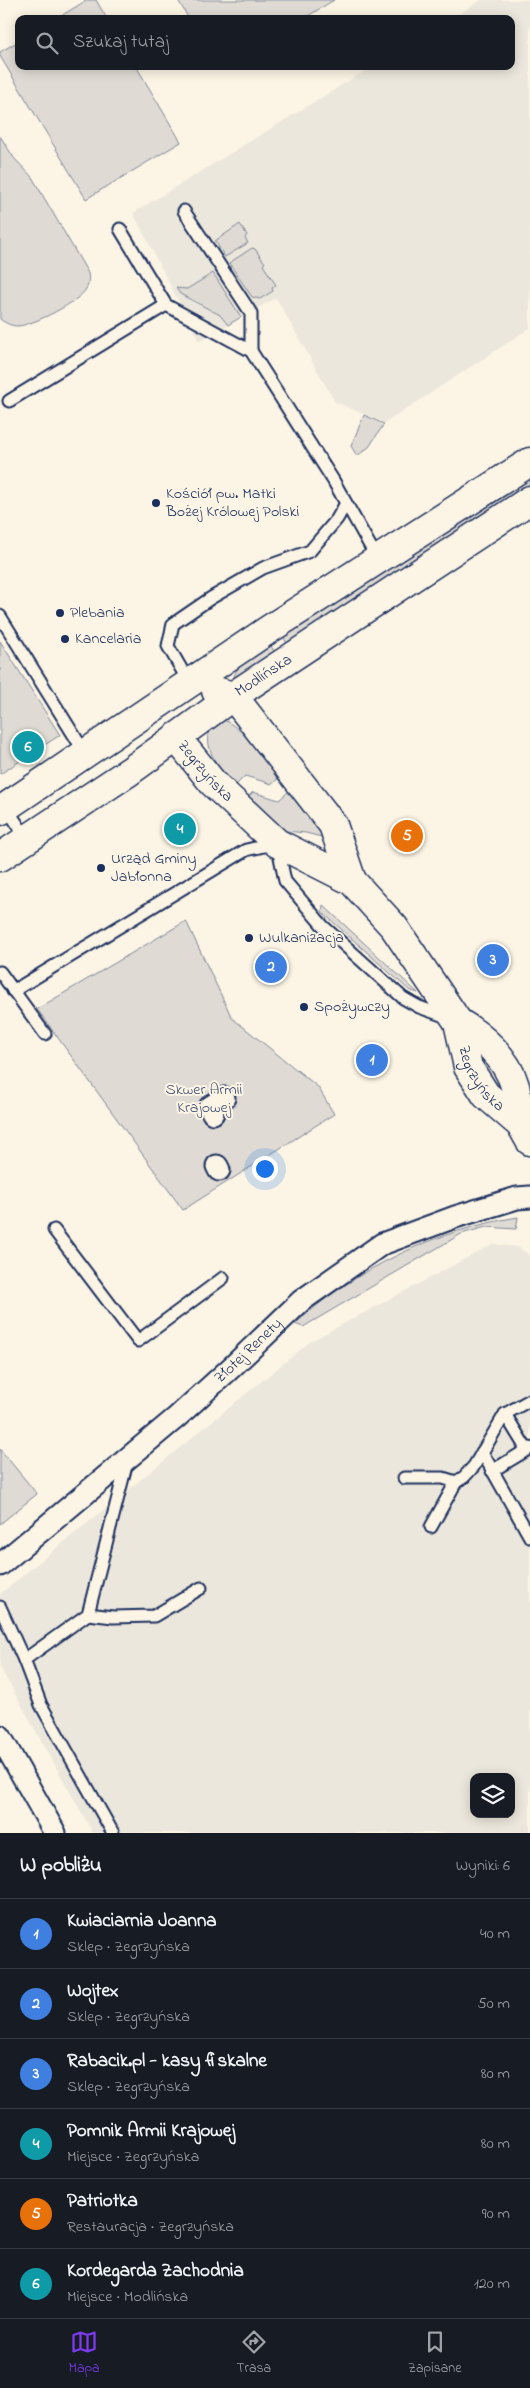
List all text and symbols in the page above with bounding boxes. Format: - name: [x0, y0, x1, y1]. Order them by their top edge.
- search box: [15, 15, 515, 70]
- icon: search: [33, 29, 61, 57]
- text: Szukaj tutaj: [73, 29, 169, 56]
- place label: Kościół pw. Matki Bożej Królowej Polski: [165, 482, 300, 524]
- marker: Kościół pw. Matki Bożej Królowej Polski: [150, 497, 162, 509]
- place label: Plebania: [70, 601, 125, 625]
- marker: Plebania: [54, 607, 66, 619]
- place label: Kancelaria: [75, 627, 141, 651]
- marker: Kancelaria: [59, 633, 71, 645]
- street label: Modlińska: [230, 648, 297, 704]
- pin: 6: [12, 728, 44, 766]
- street label: Zegrzyńska: [171, 735, 239, 808]
- pin: 4: [164, 810, 196, 848]
- pin: 5: [391, 817, 423, 855]
- place label: Urząd Gminy Jabłonna: [111, 847, 197, 889]
- marker: Urząd Gminy Jabłonna: [95, 862, 107, 874]
- place label: Wulkanizacja: [259, 926, 344, 950]
- marker: Wulkanizacja: [243, 932, 255, 944]
- pin: 3: [477, 941, 509, 979]
- pin: 2: [255, 948, 287, 986]
- place label: Spożywczy: [314, 995, 390, 1019]
- marker: Spożywczy: [298, 1001, 310, 1013]
- pin: 1: [356, 1041, 388, 1079]
- street label: Zegrzyńska: [452, 1043, 510, 1118]
- park label: Skwer Armii Krajowej: [166, 1078, 243, 1120]
- your location: [252, 1156, 278, 1182]
- street label: Złotej Renety: [209, 1313, 288, 1389]
- map controls: [470, 1773, 515, 1818]
- button: layers: [470, 1773, 515, 1818]
- text: W pobliżu: [20, 1851, 102, 1881]
- text: Wyniki: 6: [456, 1854, 510, 1878]
- text: Kwiaciarnia Joanna: [67, 1908, 217, 1935]
- text: 1: [33, 1922, 39, 1946]
- text: 40 m: [480, 1922, 510, 1946]
- text: Sklep · Zegrzyńska: [67, 1935, 190, 1959]
- text: Wojtex: [67, 1978, 118, 2005]
- text: 2: [32, 1992, 40, 2016]
- text: 50 m: [478, 1992, 510, 2016]
- text: Sklep · Zegrzyńska: [67, 2005, 190, 2029]
- text: Rabacik.pl - kasy fiskalne: [67, 2048, 267, 2075]
- text: 3: [33, 2062, 39, 2086]
- text: 80 m: [481, 2062, 510, 2086]
- text: Sklep · Zegrzyńska: [67, 2075, 190, 2099]
- text: Pomnik Armii Krajowej: [67, 2118, 235, 2145]
- text: 4: [33, 2132, 39, 2156]
- text: 80 m: [481, 2132, 510, 2156]
- text: Miejsce · Zegrzyńska: [67, 2145, 199, 2169]
- text: Patriotka: [67, 2188, 138, 2215]
- text: 5: [31, 2202, 41, 2226]
- text: 90 m: [482, 2202, 510, 2226]
- text: Restauracja · Zegrzyńska: [67, 2215, 234, 2239]
- text: Kordegarda Zachodnia: [67, 2258, 244, 2285]
- text: 6: [32, 2272, 40, 2296]
- text: 120 m: [474, 2272, 510, 2296]
- text: Miejsce · Modlińska: [67, 2285, 188, 2309]
- tab: Mapa: [68, 2328, 100, 2379]
- tab: Trasa: [237, 2328, 271, 2379]
- tab: Zapisane: [408, 2328, 462, 2379]

